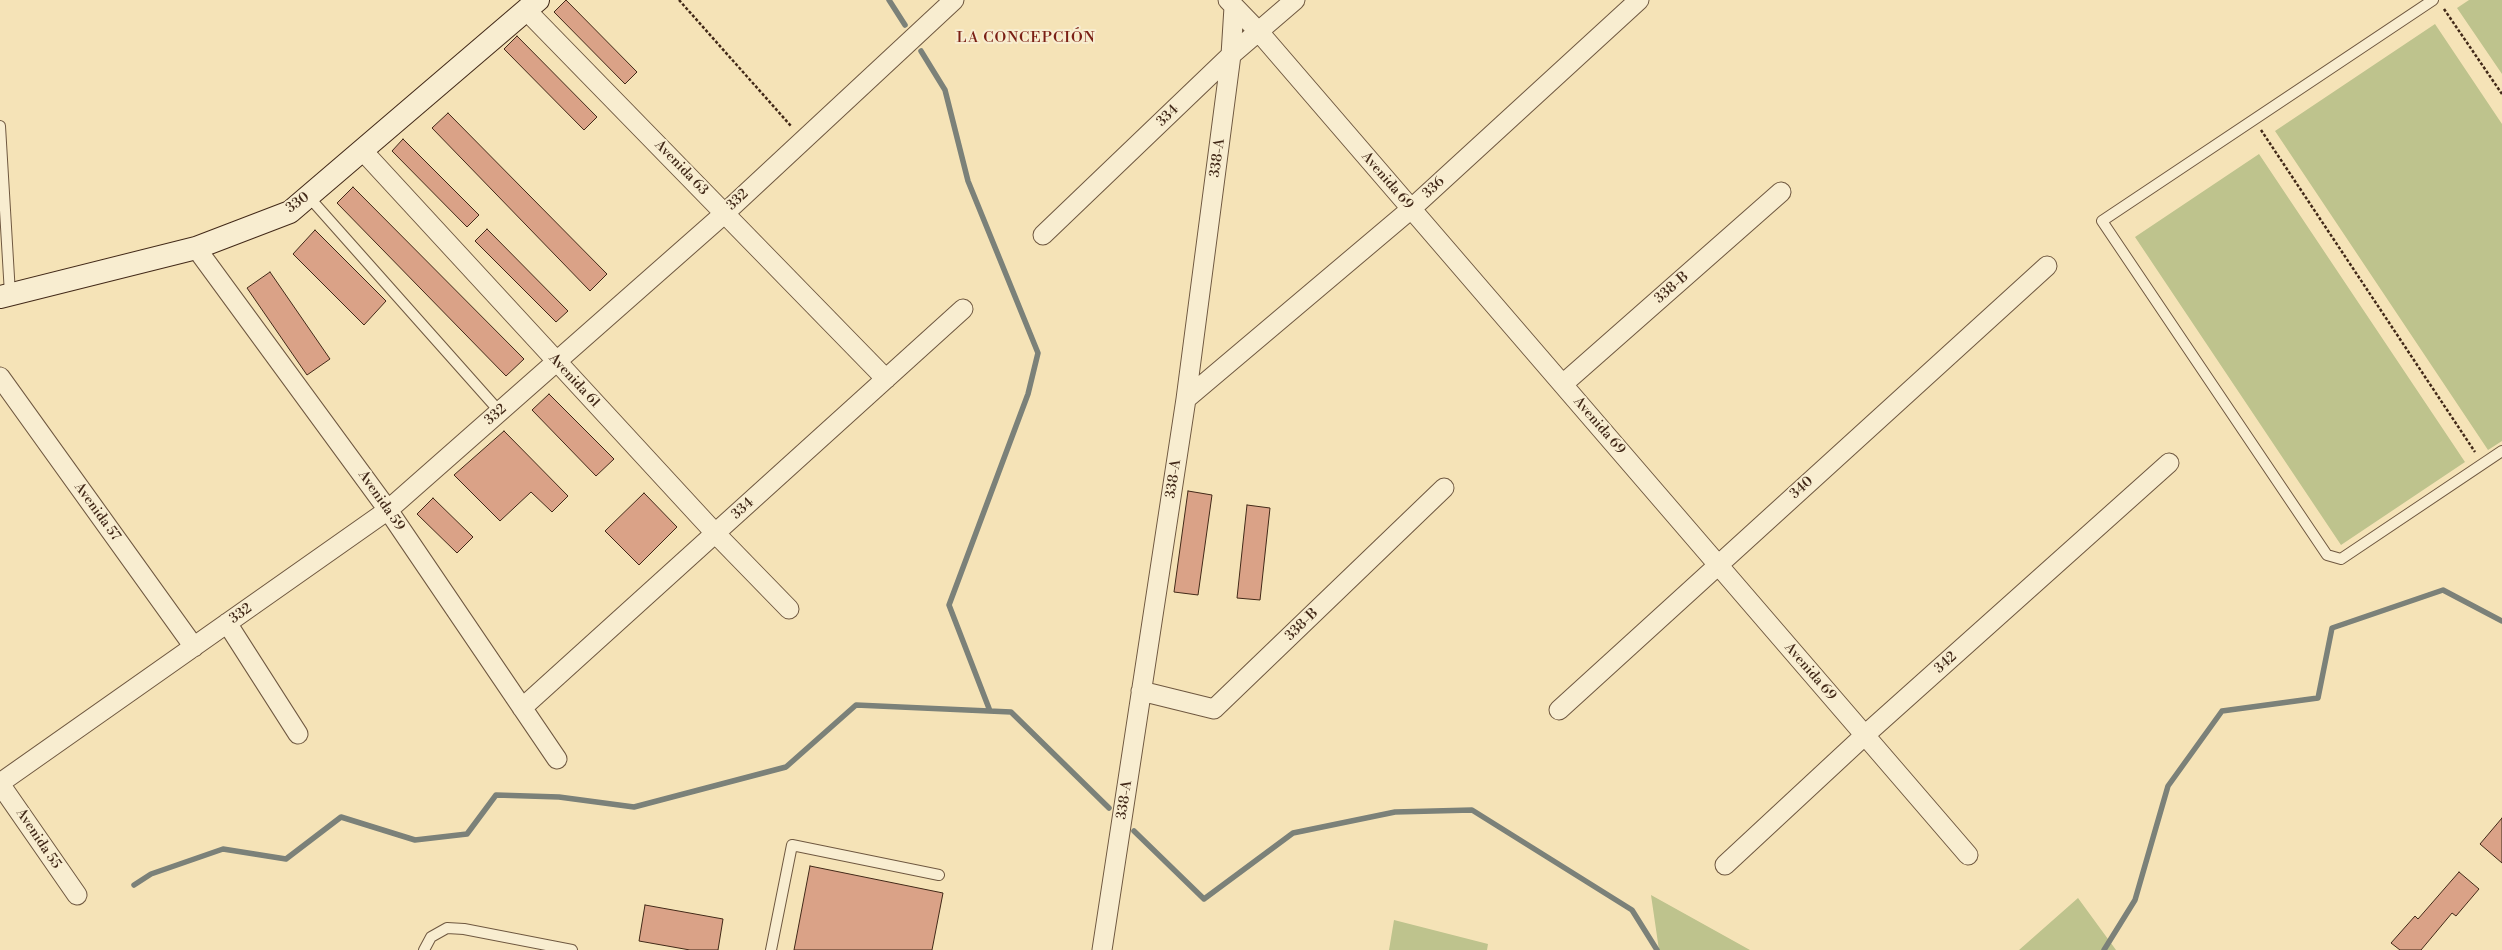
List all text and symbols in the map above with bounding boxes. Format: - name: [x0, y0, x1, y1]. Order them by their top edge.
- district label: LA CONCEPCIÓN: [956, 29, 1096, 47]
- street label: 334: [1154, 102, 1182, 130]
- street label: Avenida 63: [651, 137, 711, 199]
- street label: 338-A: [1207, 137, 1229, 179]
- street label: Avenida 69: [1358, 149, 1416, 213]
- street label: 336: [1420, 174, 1448, 202]
- street label: 332: [724, 186, 752, 214]
- street label: 330: [283, 189, 313, 217]
- street label: 338-B: [1652, 269, 1692, 307]
- street label: Avenida 61: [545, 350, 603, 412]
- street label: Avenida 69: [1570, 394, 1628, 458]
- street label: 332: [482, 401, 510, 429]
- street label: 338-A: [1163, 458, 1185, 500]
- street label: Avenida 59: [354, 468, 408, 534]
- street label: 340: [1787, 473, 1817, 503]
- street label: Avenida 57: [70, 480, 124, 544]
- street label: 334: [728, 495, 758, 523]
- street label: 332: [227, 600, 255, 628]
- street label: 338-B: [1282, 605, 1322, 645]
- street label: Avenida 69: [1781, 640, 1839, 704]
- street label: 342: [1931, 649, 1961, 677]
- street label: 338-A: [1114, 779, 1136, 821]
- street label: Avenida 55: [12, 806, 64, 872]

